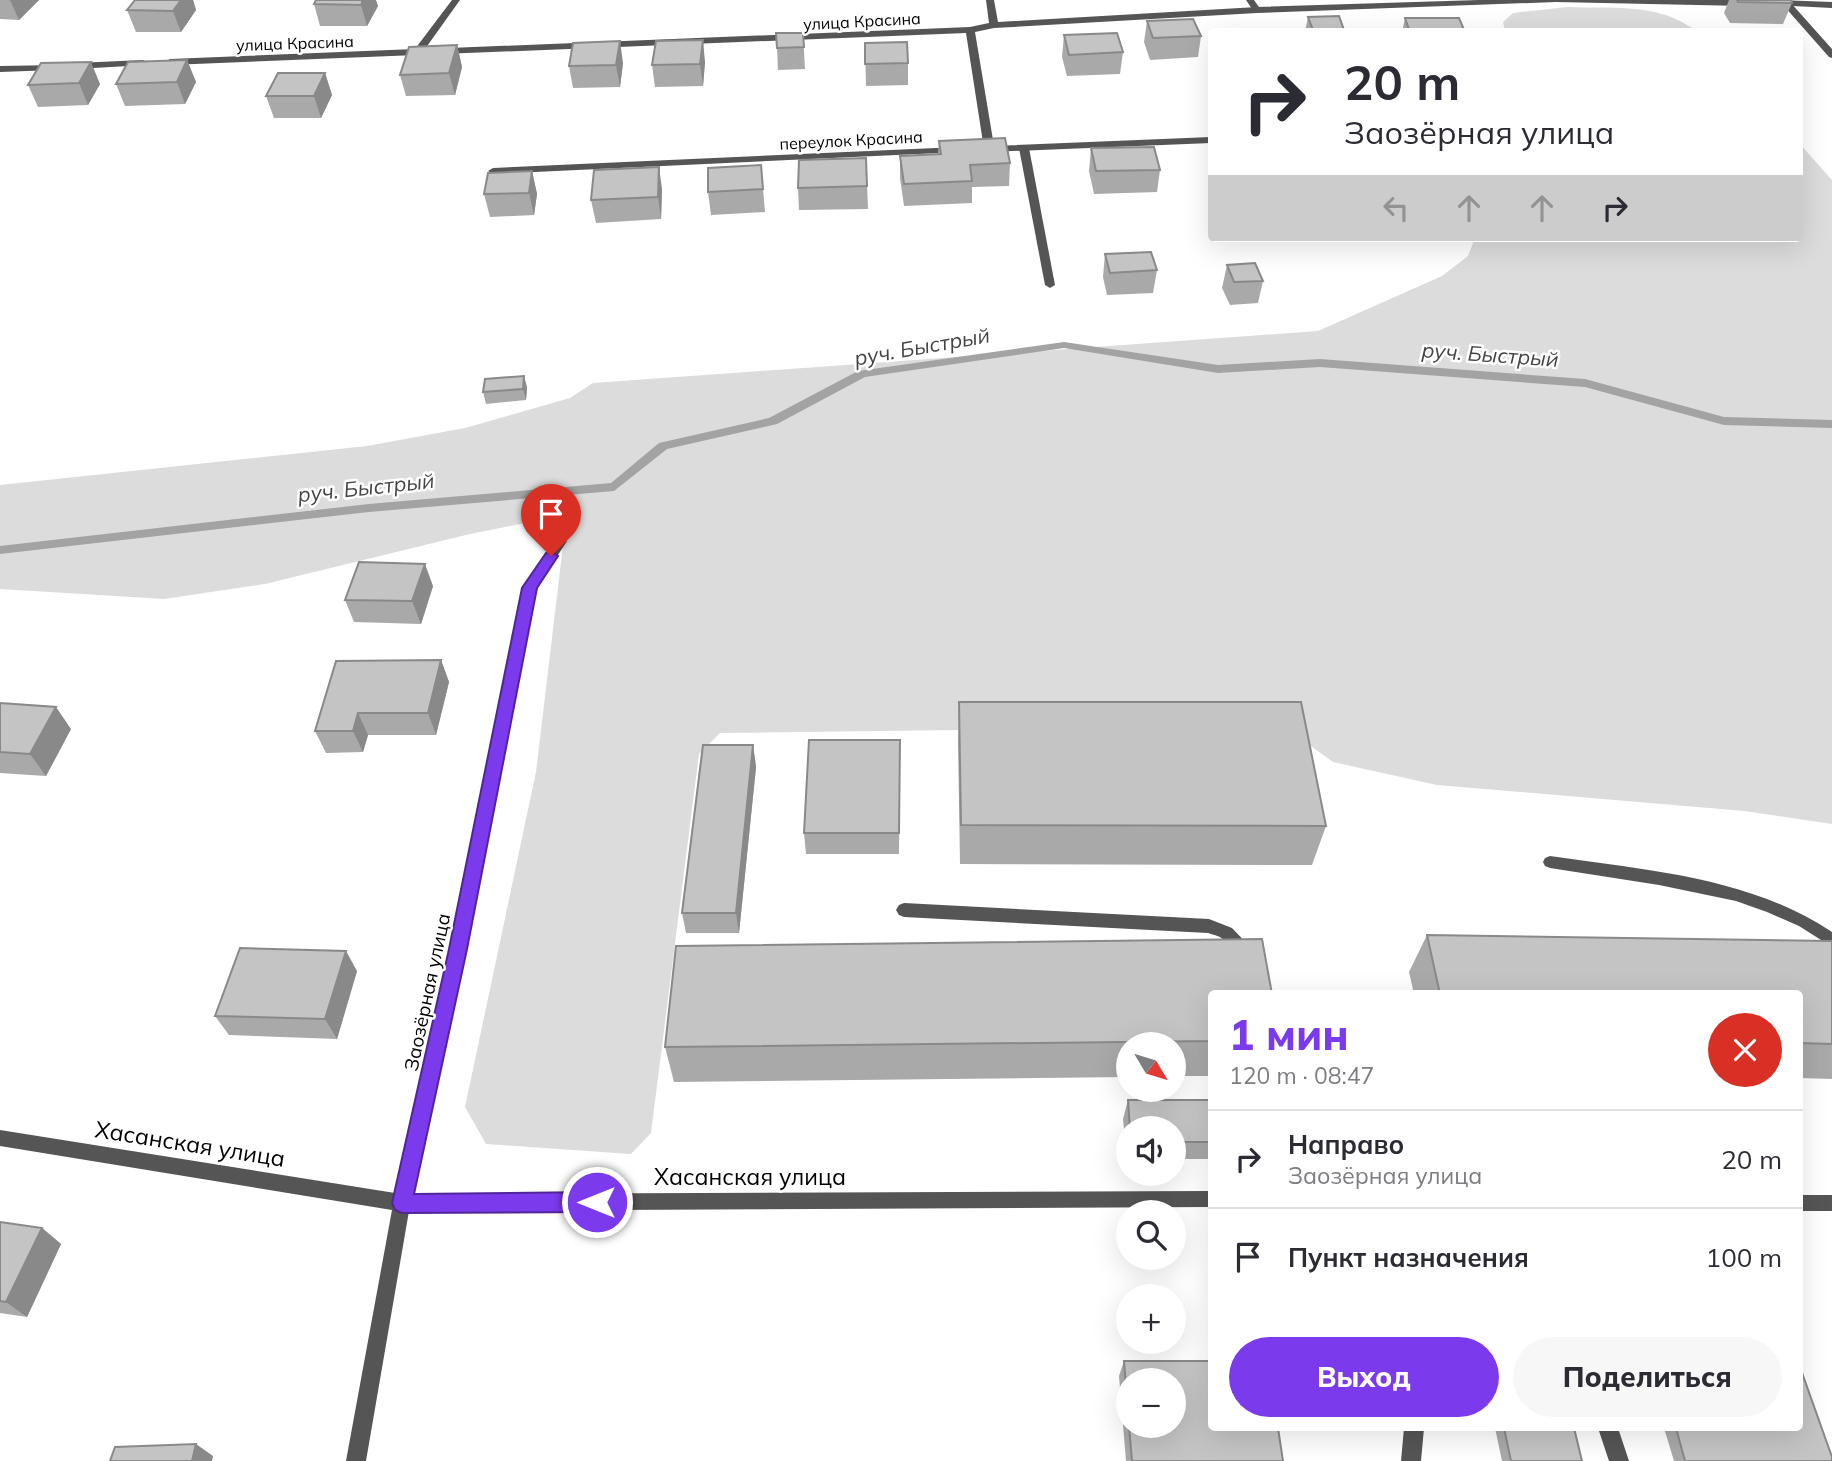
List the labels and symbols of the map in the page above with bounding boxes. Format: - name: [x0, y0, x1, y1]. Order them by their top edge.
- street label: улица Красина: [803, 8, 921, 34]
- street label: улица Красина: [236, 31, 354, 55]
- street label: переулок Красина: [779, 126, 923, 154]
- water label: руч. Быстрый: [852, 321, 992, 371]
- water label: руч. Быстрый: [1421, 336, 1559, 372]
- water label: руч. Быстрый: [296, 467, 435, 507]
- pin: [521, 484, 581, 556]
- street label: Заозёрная улица: [399, 911, 455, 1073]
- north arrow: [1116, 1032, 1186, 1102]
- street label: Хасанская улица: [93, 1114, 287, 1173]
- street label: Хасанская улица: [654, 1162, 846, 1191]
- position arrow: [560, 1165, 634, 1239]

